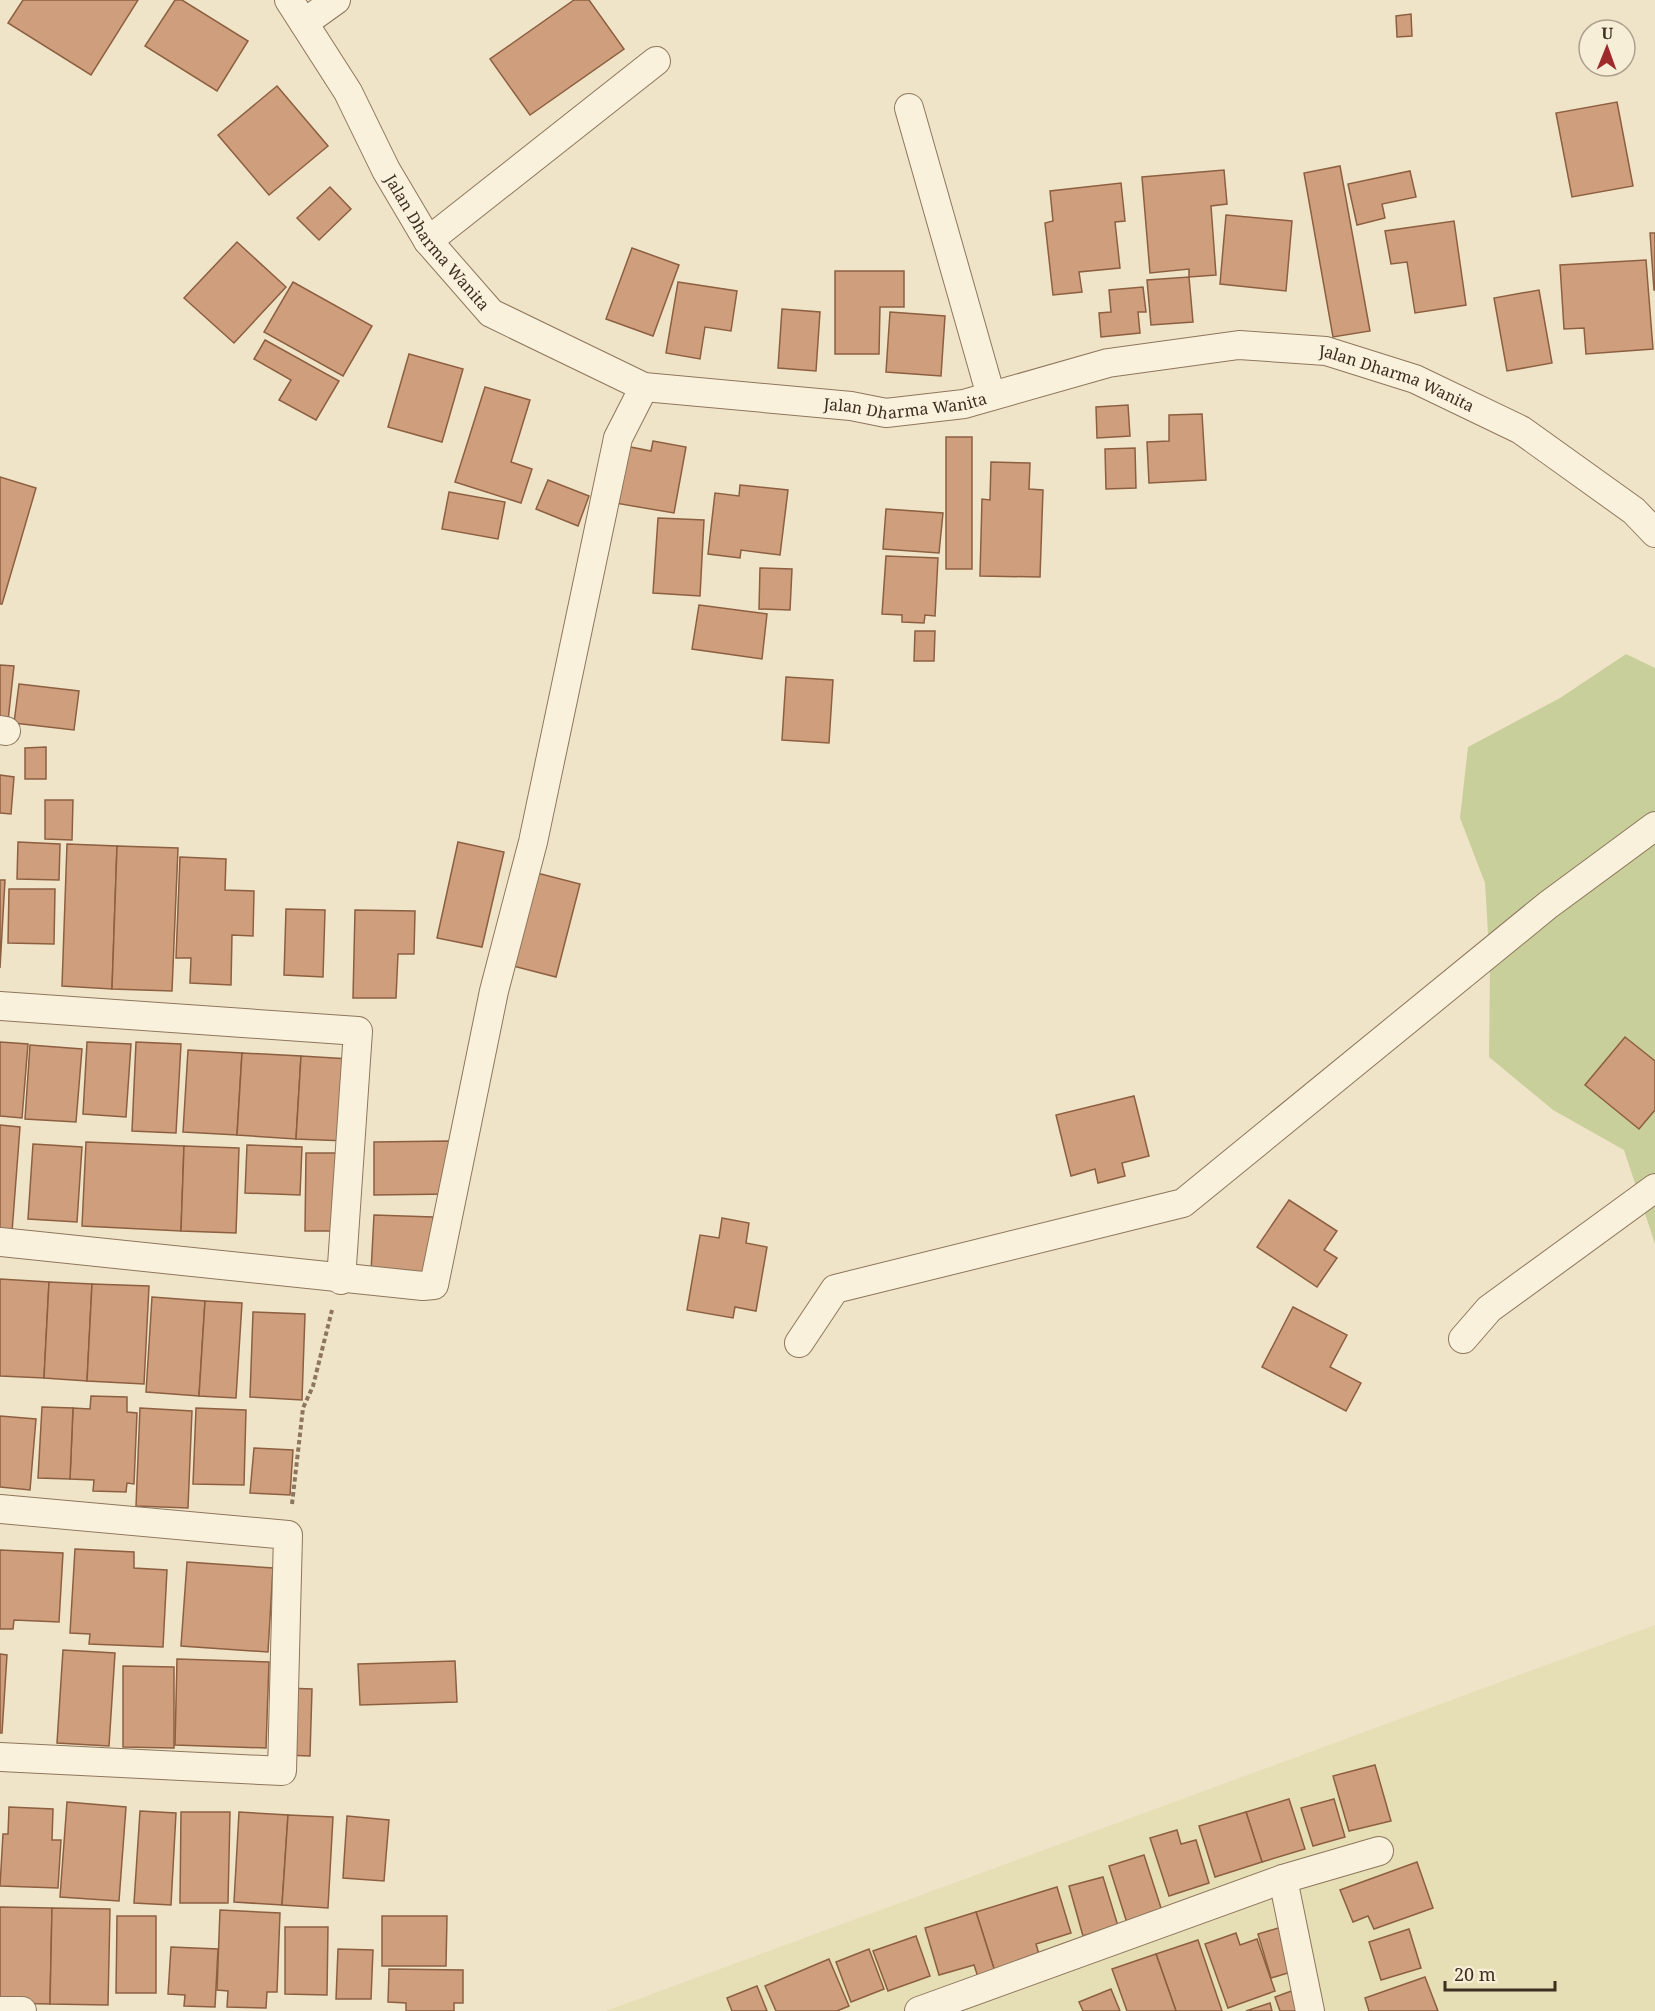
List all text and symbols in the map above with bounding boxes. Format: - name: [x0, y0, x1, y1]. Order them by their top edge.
- north arrow: [1577, 18, 1637, 78]
- text: U: [1601, 22, 1613, 44]
- street label: Jalan Dharma Wanita: [379, 169, 495, 315]
- street label: Jalan Dharma Wanita: [1318, 339, 1478, 417]
- street label: Jalan Dharma Wanita: [822, 387, 989, 424]
- scale bar: [1445, 1954, 1554, 1992]
- text: 20 m: [1454, 1962, 1496, 1986]

